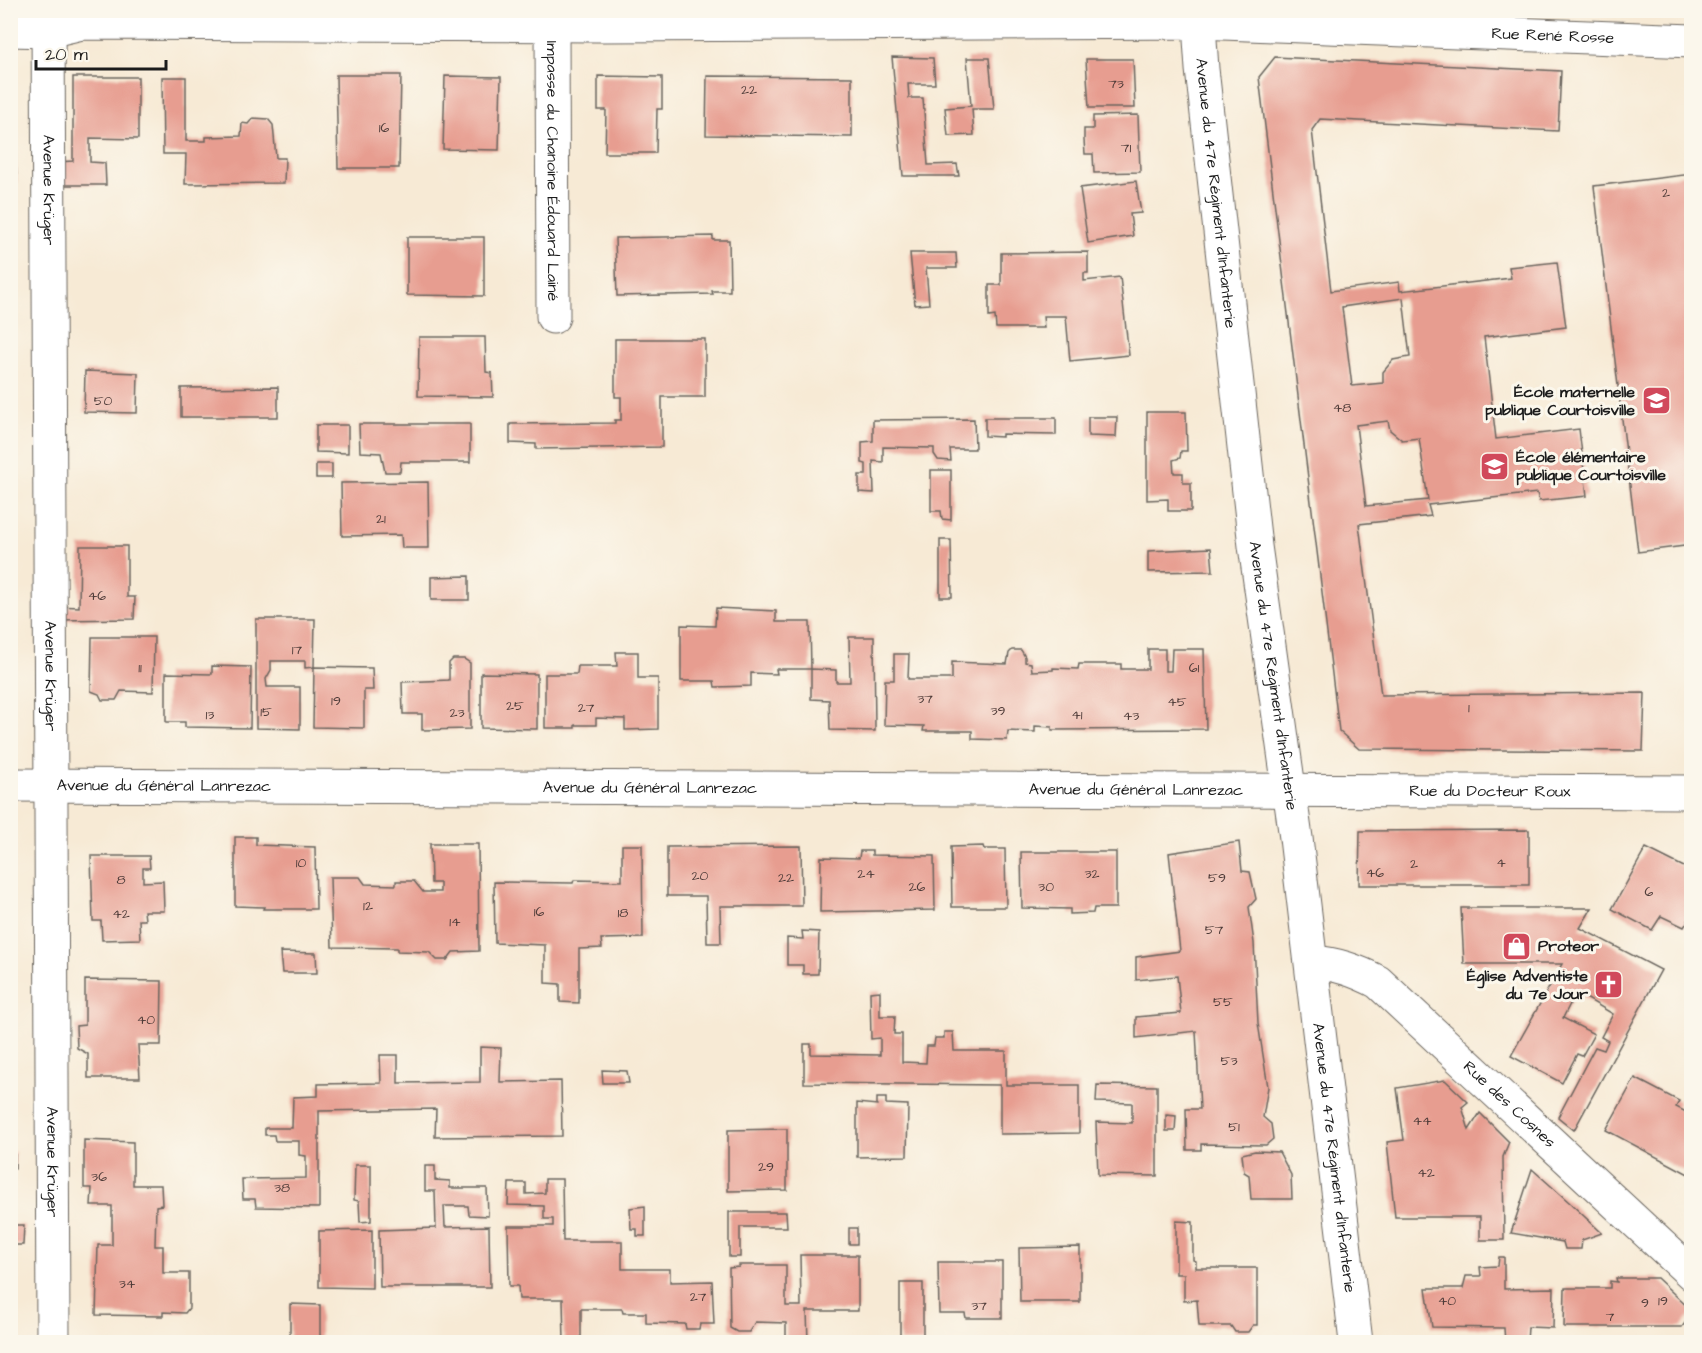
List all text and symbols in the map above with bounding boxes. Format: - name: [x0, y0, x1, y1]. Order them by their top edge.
- street label: Rue René Rosse: [1491, 22, 1615, 49]
- scale bar: [36, 33, 166, 71]
- street label: Impasse du Chanoine Édouard Lainé: [541, 41, 564, 302]
- text: 20 m: [45, 42, 88, 67]
- street label: Avenue du 47e Régiment d'Infanterie: [1190, 57, 1242, 330]
- house number: 73: [1108, 74, 1124, 94]
- house number: 22: [741, 80, 757, 100]
- house number: 16: [379, 118, 390, 138]
- street label: Avenue Krüger: [37, 135, 60, 246]
- house number: 71: [1121, 138, 1131, 158]
- house number: 2: [1662, 183, 1670, 203]
- place label: École maternelle publique Courtoisville: [1485, 381, 1635, 421]
- school or university icon: École maternelle publique Courtoisville: [1640, 385, 1672, 417]
- house number: 50: [94, 391, 113, 411]
- house number: 48: [1333, 398, 1351, 418]
- place label: École élémentaire publique Courtoisville: [1516, 446, 1666, 486]
- school or university icon: École élémentaire publique Courtoisville: [1479, 450, 1511, 482]
- house number: 21: [376, 509, 386, 529]
- street label: Avenue du 47e Régiment d'Infanterie: [1243, 540, 1303, 812]
- house number: 46: [88, 586, 106, 606]
- street label: Avenue Krüger: [39, 621, 62, 732]
- house number: 17: [292, 640, 303, 660]
- house number: 11: [138, 658, 142, 678]
- house number: 61: [1189, 658, 1199, 678]
- house number: 37: [917, 689, 933, 709]
- house number: 19: [331, 691, 341, 711]
- house number: 45: [1167, 692, 1187, 712]
- house number: 25: [506, 696, 524, 716]
- house number: 27: [578, 698, 595, 718]
- house number: 1: [1468, 698, 1470, 718]
- house number: 39: [990, 701, 1006, 721]
- house number: 15: [260, 702, 272, 722]
- house number: 23: [449, 703, 465, 723]
- house number: 13: [206, 705, 214, 725]
- house number: 41: [1071, 705, 1083, 725]
- house number: 43: [1123, 706, 1139, 726]
- street label: Avenue du Général Lanrezac: [57, 774, 271, 797]
- street label: Avenue du Général Lanrezac: [543, 776, 757, 799]
- street label: Avenue du Général Lanrezac: [1029, 778, 1243, 801]
- street label: Rue du Docteur Roux: [1409, 780, 1571, 802]
- house number: 10: [296, 853, 306, 873]
- house number: 4: [1496, 853, 1506, 873]
- house number: 2: [1410, 854, 1418, 874]
- house number: 46: [1366, 863, 1384, 883]
- house number: 24: [857, 864, 875, 884]
- house number: 32: [1084, 864, 1100, 884]
- house number: 20: [692, 866, 709, 886]
- house number: 22: [778, 868, 794, 888]
- house number: 59: [1208, 868, 1226, 888]
- house number: 8: [116, 870, 126, 890]
- house number: 26: [909, 877, 926, 897]
- house number: 30: [1038, 877, 1054, 897]
- house number: 6: [1645, 882, 1654, 902]
- house number: 12: [363, 896, 373, 916]
- house number: 16: [534, 902, 545, 922]
- house number: 18: [618, 903, 628, 923]
- house number: 42: [112, 904, 130, 924]
- house number: 14: [449, 912, 461, 932]
- house number: 57: [1205, 920, 1224, 940]
- shop icon: Proteor: [1501, 930, 1533, 962]
- place label: Proteor: [1538, 935, 1599, 957]
- place label: Église Adventiste du 7e Jour: [1467, 965, 1588, 1005]
- church icon: Église Adventiste du 7e Jour: [1593, 969, 1625, 1001]
- house number: 55: [1213, 992, 1233, 1012]
- house number: 40: [137, 1010, 155, 1030]
- street label: Avenue du 47e Régiment d'Infanterie: [1307, 1022, 1361, 1294]
- house number: 53: [1220, 1051, 1238, 1071]
- street label: Rue des Cosnes: [1458, 1056, 1561, 1153]
- street label: Avenue Krüger: [40, 1107, 64, 1218]
- house number: 44: [1412, 1111, 1432, 1131]
- house number: 51: [1228, 1117, 1240, 1137]
- house number: 29: [758, 1157, 774, 1177]
- house number: 42: [1417, 1163, 1435, 1183]
- house number: 36: [91, 1167, 107, 1187]
- house number: 38: [274, 1178, 290, 1198]
- house number: 34: [119, 1274, 136, 1294]
- house number: 27: [690, 1287, 707, 1307]
- house number: 40: [1438, 1291, 1456, 1311]
- house number: 19: [1658, 1291, 1668, 1311]
- house number: 9: [1641, 1293, 1649, 1313]
- house number: 37: [971, 1296, 987, 1316]
- house number: 7: [1606, 1307, 1615, 1327]

